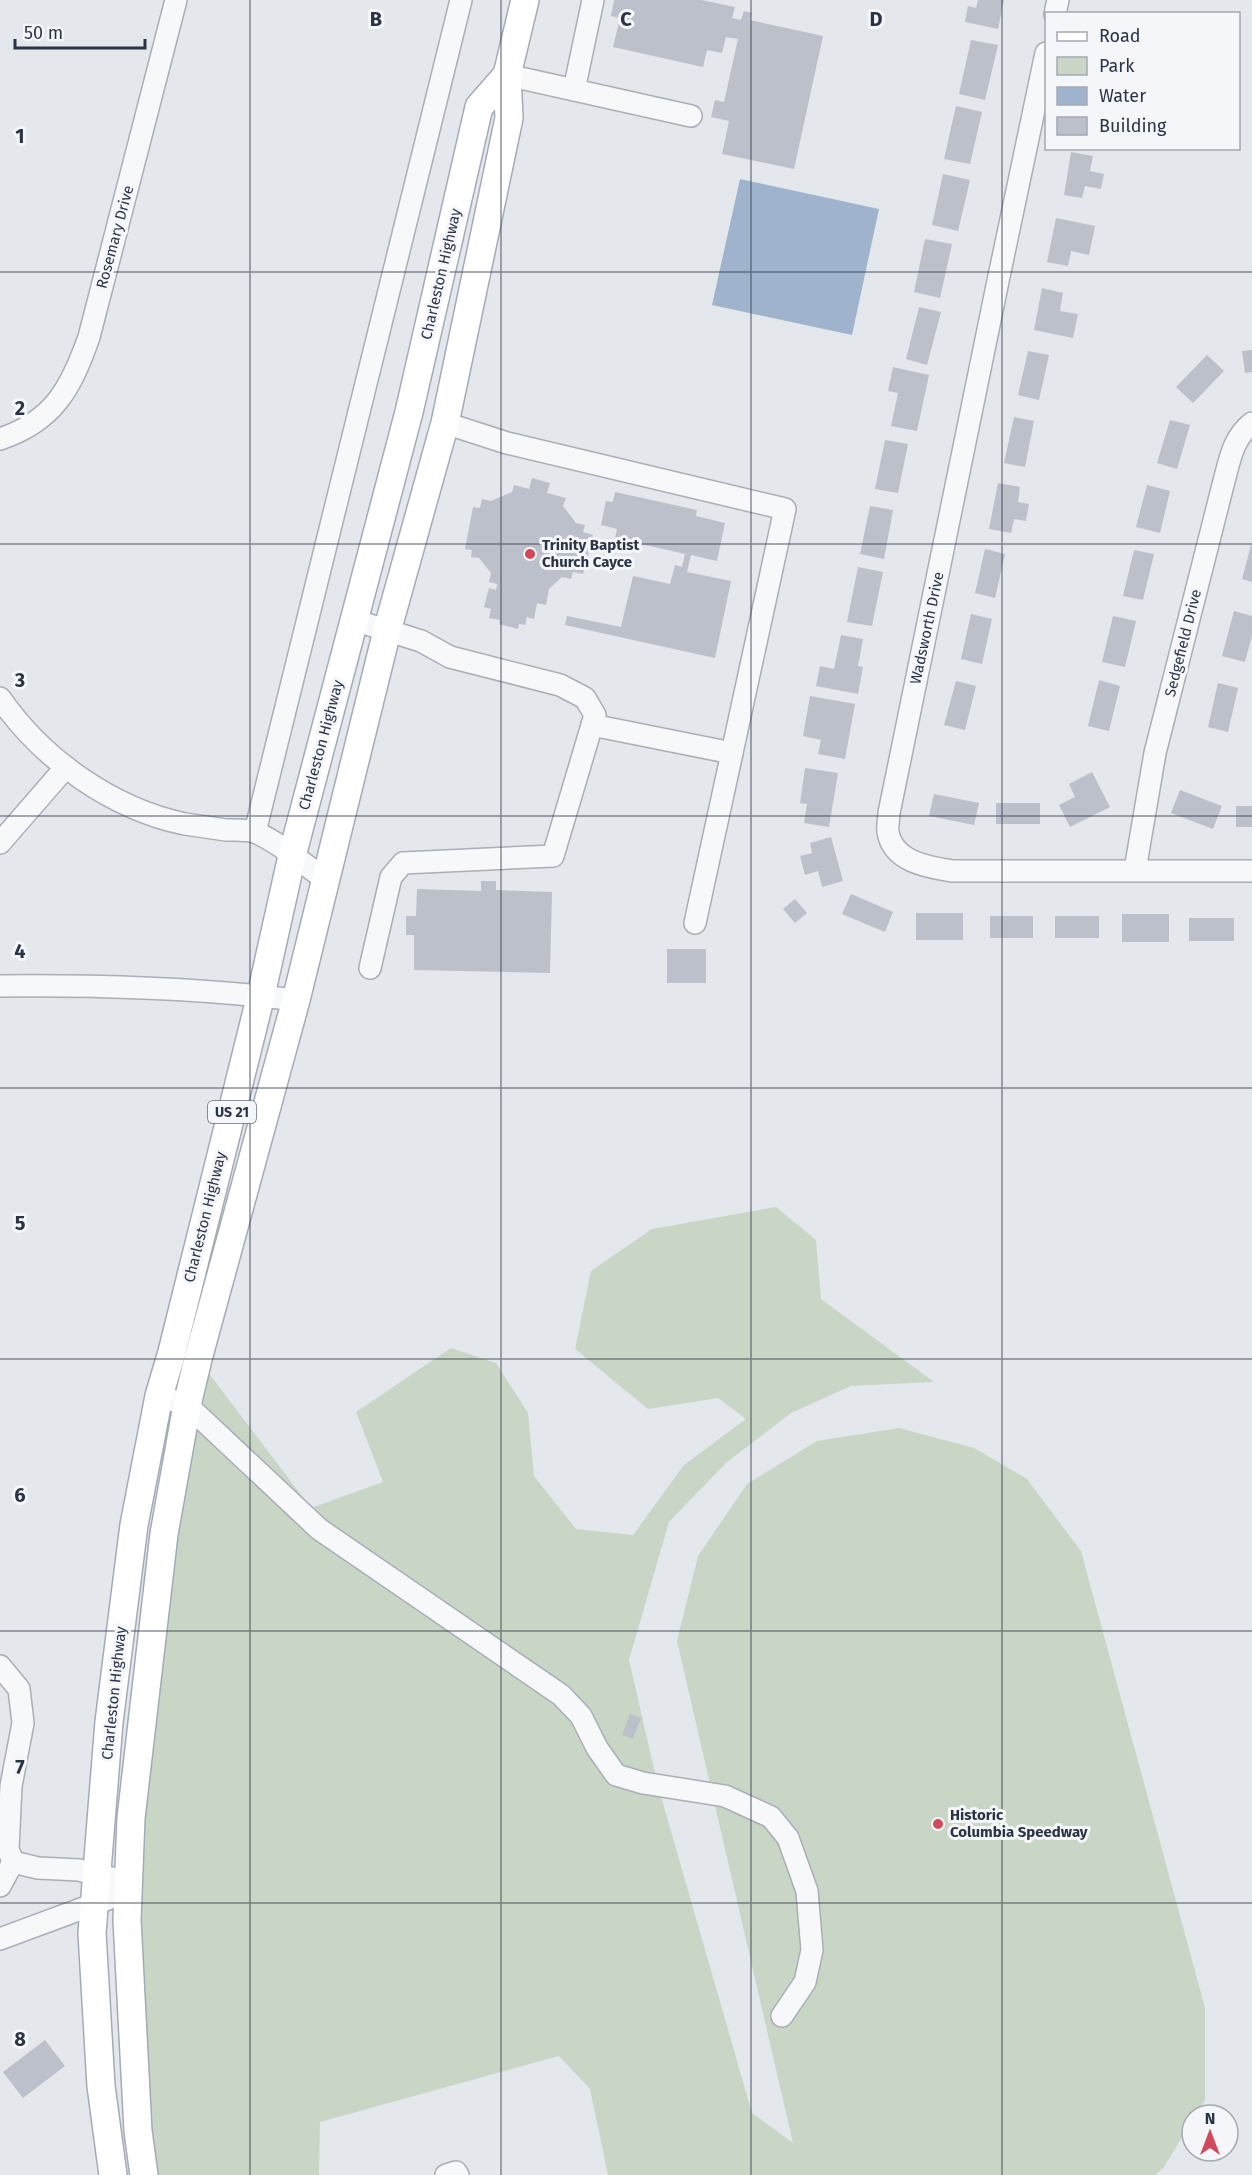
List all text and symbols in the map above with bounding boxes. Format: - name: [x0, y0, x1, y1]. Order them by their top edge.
- text: B: [370, 7, 382, 31]
- text: C: [620, 7, 632, 31]
- text: D: [869, 7, 883, 31]
- scale bar: [15, 12, 146, 50]
- legend: [1045, 12, 1240, 150]
- text: 50 m: [24, 22, 63, 44]
- text: Road: [1099, 25, 1141, 47]
- text: Park: [1099, 55, 1135, 77]
- text: Water: [1099, 85, 1146, 107]
- text: Building: [1099, 115, 1167, 137]
- text: 1: [15, 124, 25, 148]
- street label: Rosemary Drive: [93, 183, 137, 291]
- street label: Charleston Highway: [417, 206, 465, 341]
- text: 2: [15, 396, 25, 420]
- place label: Trinity Baptist Church Cayce: [542, 536, 640, 571]
- marker: Trinity Baptist Church Cayce: [523, 547, 537, 561]
- street label: Wadsworth Drive: [906, 570, 948, 686]
- street label: Sedgefield Drive: [1161, 587, 1205, 699]
- text: 3: [14, 668, 25, 692]
- street label: Charleston Highway: [295, 677, 347, 812]
- text: 4: [14, 939, 26, 963]
- road number: US 21: [208, 1101, 256, 1123]
- street label: Charleston Highway: [180, 1149, 230, 1284]
- text: 5: [15, 1211, 26, 1235]
- text: 6: [14, 1483, 26, 1507]
- street label: Charleston Highway: [98, 1625, 130, 1761]
- text: 7: [15, 1755, 25, 1779]
- place label: Historic Columbia Speedway: [950, 1806, 1088, 1841]
- marker: Historic Columbia Speedway: [931, 1817, 945, 1831]
- text: 8: [14, 2027, 26, 2051]
- north arrow: [1180, 2103, 1240, 2163]
- text: N: [1205, 2109, 1215, 2128]

